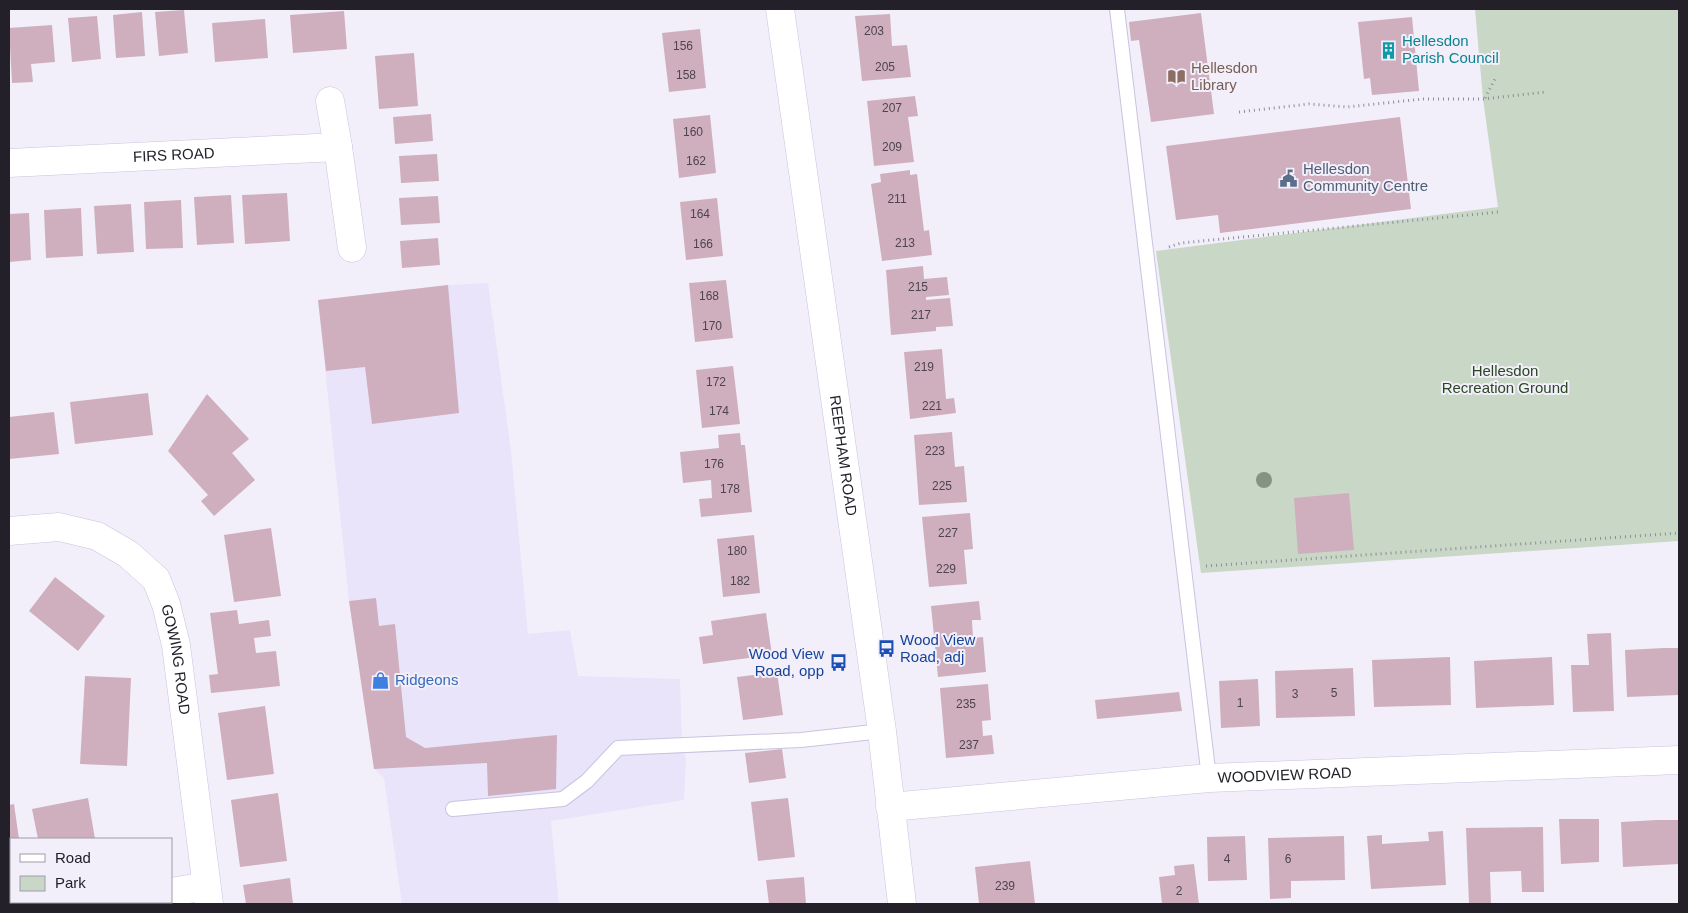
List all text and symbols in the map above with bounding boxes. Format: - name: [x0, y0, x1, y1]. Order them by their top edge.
- house number: 203: [864, 24, 884, 38]
- place label: Hellesdon Parish Council: [1402, 32, 1499, 66]
- house number: 156: [673, 39, 693, 53]
- building icon: Hellesdon Parish Council: [1378, 40, 1398, 60]
- place label: Hellesdon Library: [1191, 59, 1258, 93]
- house number: 205: [875, 60, 895, 74]
- library icon: Hellesdon Library: [1167, 67, 1187, 87]
- house number: 158: [676, 68, 696, 82]
- house number: 207: [882, 101, 902, 115]
- house number: 160: [683, 125, 703, 139]
- house number: 209: [882, 140, 902, 154]
- street label: FIRS ROAD: [133, 144, 215, 165]
- house number: 162: [686, 154, 706, 168]
- place label: Hellesdon Community Centre: [1303, 160, 1428, 194]
- public building icon: Hellesdon Community Centre: [1279, 168, 1299, 188]
- house number: 211: [887, 192, 907, 206]
- house number: 164: [690, 207, 710, 221]
- house number: 213: [895, 236, 915, 250]
- house number: 166: [693, 237, 713, 251]
- house number: 215: [908, 280, 928, 294]
- house number: 168: [699, 289, 719, 303]
- house number: 217: [911, 308, 931, 322]
- house number: 170: [702, 319, 722, 333]
- house number: 219: [914, 360, 934, 374]
- park label: Hellesdon Recreation Ground: [1442, 362, 1568, 396]
- house number: 172: [706, 375, 726, 389]
- street label: REEPHAM ROAD: [827, 394, 861, 517]
- house number: 221: [922, 399, 942, 413]
- house number: 174: [709, 404, 729, 418]
- house number: 223: [925, 444, 945, 458]
- house number: 176: [704, 457, 724, 471]
- house number: 225: [932, 479, 952, 493]
- house number: 178: [720, 482, 740, 496]
- house number: 227: [938, 526, 958, 540]
- house number: 180: [727, 544, 747, 558]
- house number: 229: [936, 562, 956, 576]
- house number: 182: [730, 574, 750, 588]
- street label: GOWING ROAD: [158, 602, 194, 716]
- place label: Wood View Road, adj: [900, 631, 975, 665]
- bus stop icon: Wood View Road, adj: [876, 639, 896, 659]
- place label: Wood View Road, opp: [749, 645, 824, 679]
- bus stop icon: Wood View Road, opp: [828, 653, 848, 673]
- shop icon: Ridgeons: [371, 670, 391, 690]
- place label: Ridgeons: [395, 671, 458, 688]
- house number: 5: [1331, 686, 1338, 700]
- house number: 3: [1292, 687, 1299, 701]
- house number: 1: [1237, 696, 1244, 710]
- house number: 235: [956, 697, 976, 711]
- house number: 237: [959, 738, 979, 752]
- street label: WOODVIEW ROAD: [1217, 764, 1352, 786]
- legend: [10, 838, 172, 903]
- text: Road: [55, 849, 91, 866]
- house number: 4: [1224, 852, 1231, 866]
- house number: 6: [1285, 852, 1292, 866]
- text: Park: [55, 874, 86, 891]
- house number: 239: [995, 879, 1015, 893]
- house number: 2: [1176, 884, 1183, 898]

